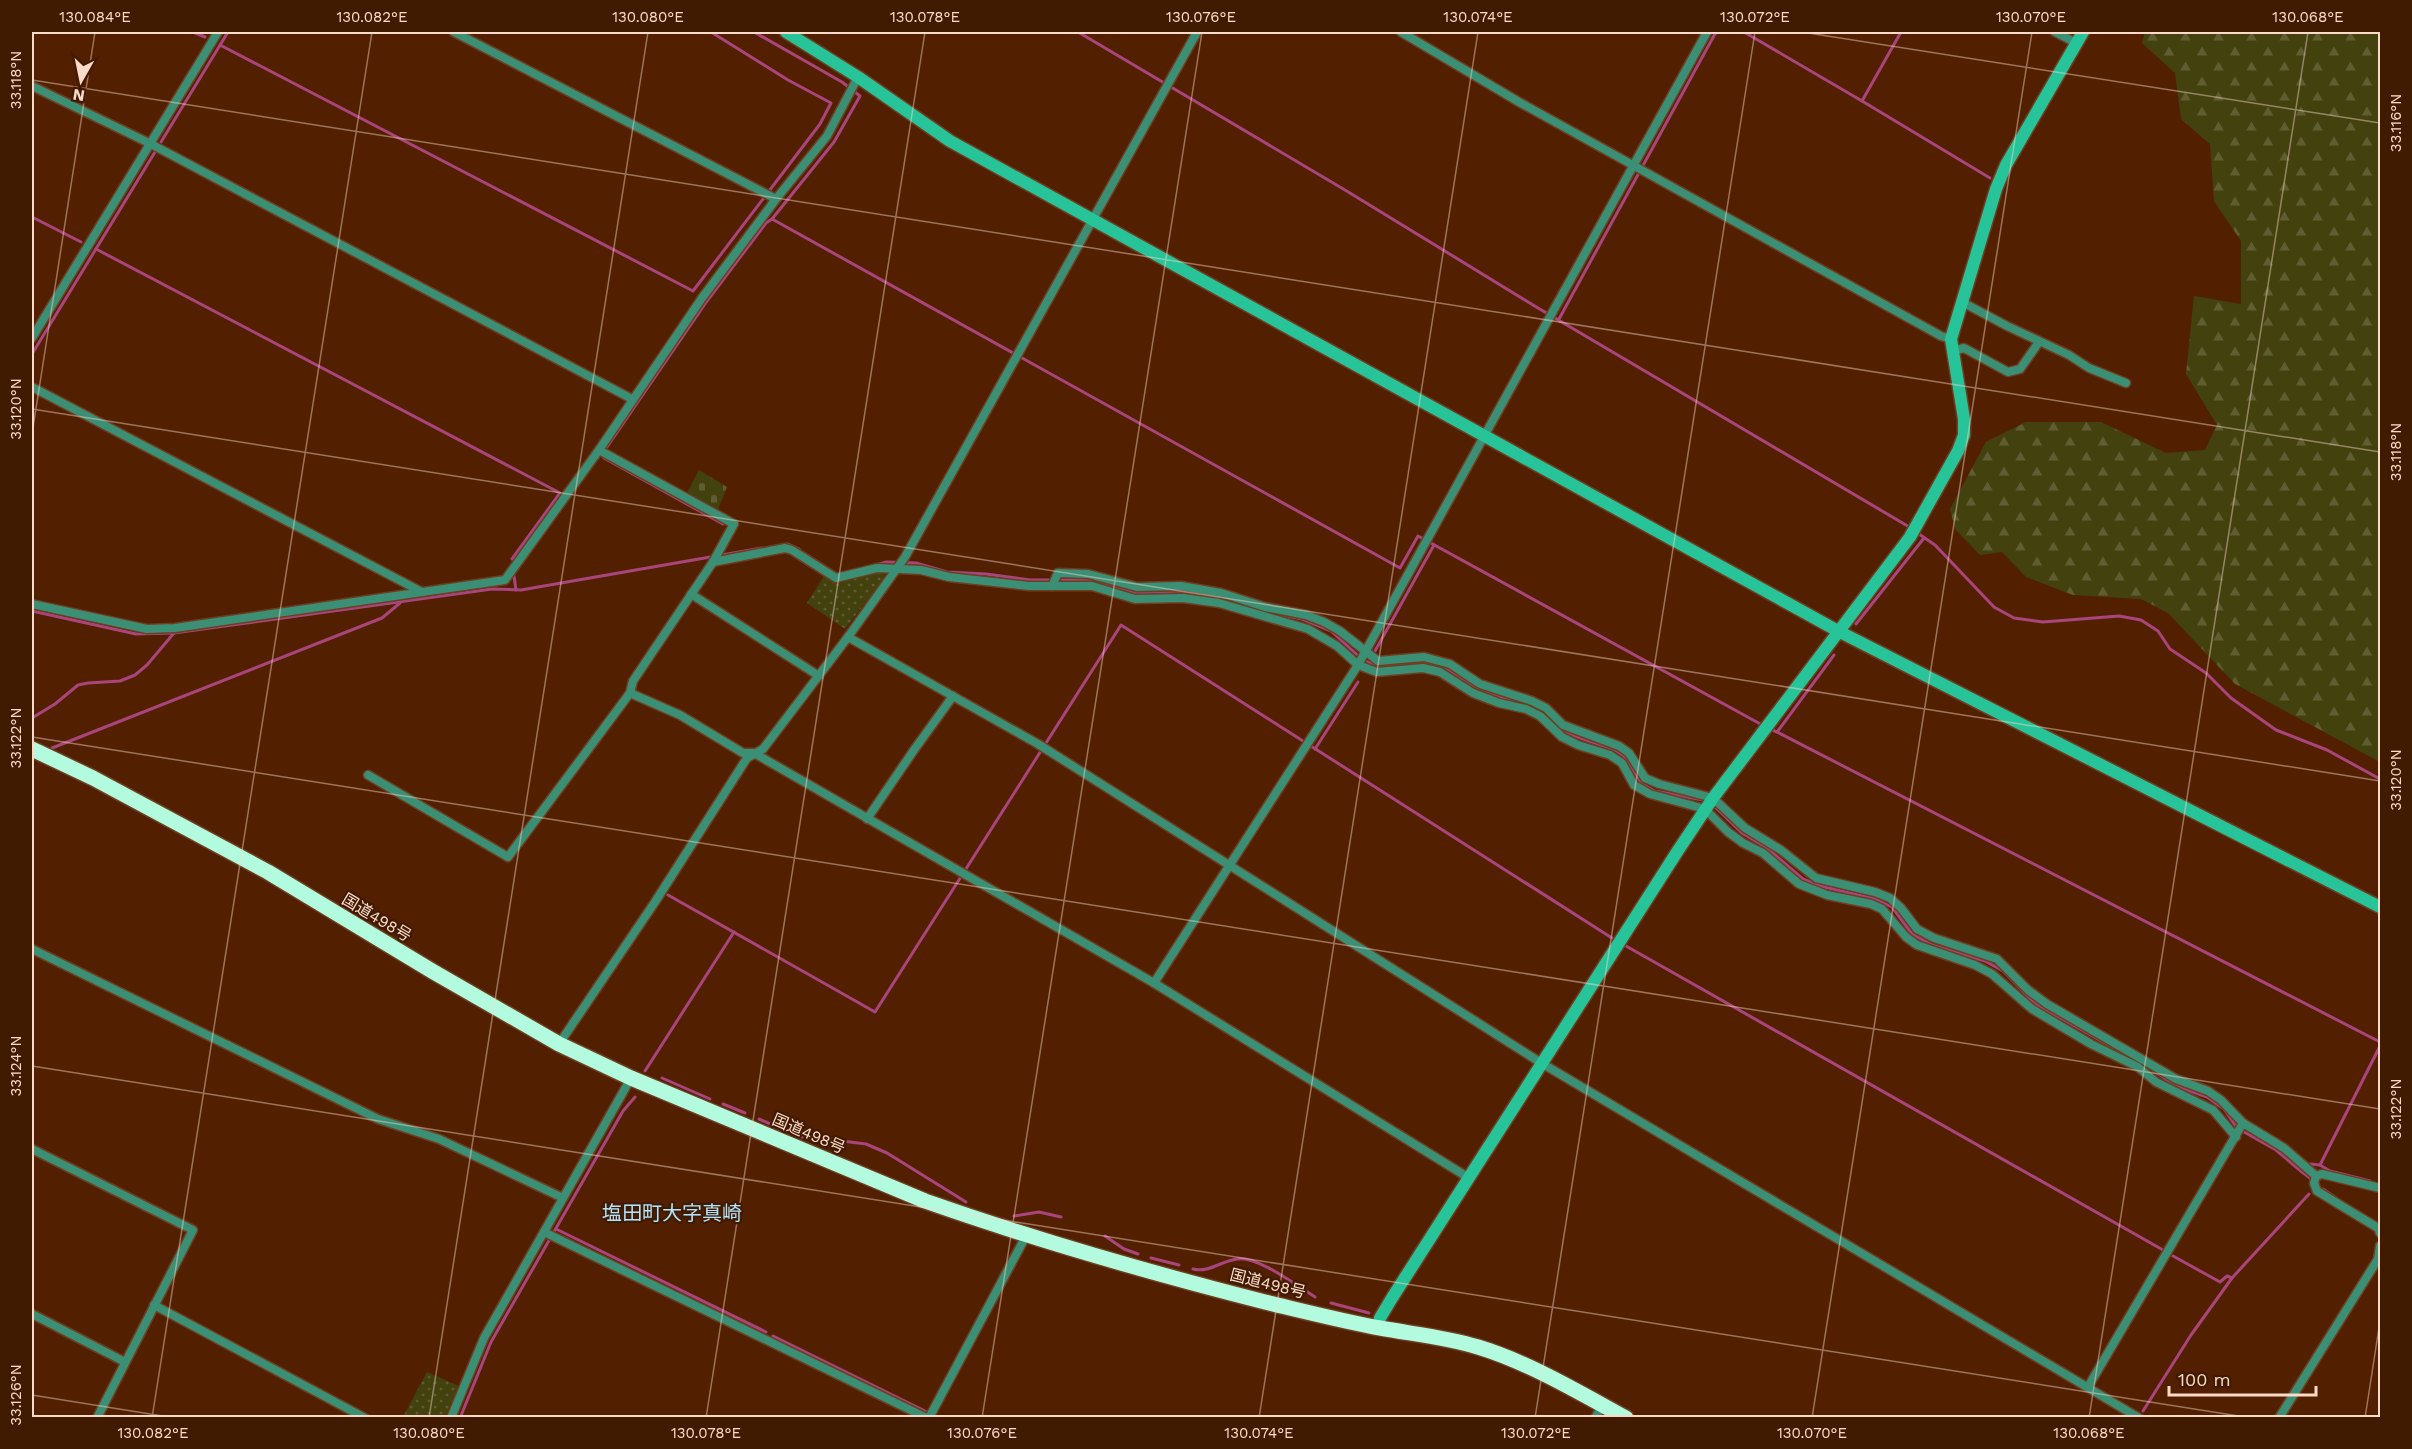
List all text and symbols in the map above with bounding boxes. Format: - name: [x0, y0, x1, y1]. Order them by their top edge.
- text: 130.084°E: [59, 8, 131, 26]
- text: 130.082°E: [337, 8, 407, 26]
- text: 130.080°E: [612, 8, 684, 26]
- text: 130.078°E: [890, 8, 960, 26]
- text: 130.076°E: [1166, 8, 1236, 26]
- text: 130.074°E: [1443, 8, 1513, 26]
- text: 130.072°E: [1720, 8, 1790, 26]
- text: 130.070°E: [1996, 8, 2066, 26]
- text: 130.068°E: [2272, 8, 2344, 26]
- text: 33.118°N: [7, 51, 25, 109]
- north arrow: [51, 51, 111, 111]
- text: N: [71, 85, 86, 106]
- text: 33.116°N: [2387, 94, 2405, 152]
- text: 33.120°N: [7, 378, 25, 440]
- text: 33.118°N: [2387, 423, 2405, 481]
- text: 33.122°N: [7, 708, 25, 768]
- text: 33.120°N: [2387, 749, 2405, 811]
- street label: 国道498号: [339, 889, 415, 946]
- text: 33.124°N: [7, 1036, 25, 1096]
- text: 33.122°N: [2387, 1079, 2405, 1139]
- street label: 国道498号: [769, 1110, 848, 1157]
- district label: 塩田町大字真崎: [602, 1201, 742, 1225]
- street label: 国道498号: [1228, 1265, 1308, 1302]
- scale bar: [2169, 1359, 2316, 1397]
- text: 33.126°N: [7, 1364, 25, 1426]
- text: 100 m: [2178, 1369, 2231, 1390]
- text: 130.082°E: [118, 1424, 188, 1442]
- text: 130.080°E: [393, 1424, 465, 1442]
- text: 130.078°E: [671, 1424, 741, 1442]
- text: 130.076°E: [947, 1424, 1017, 1442]
- text: 130.074°E: [1224, 1424, 1294, 1442]
- text: 130.072°E: [1501, 1424, 1571, 1442]
- text: 130.070°E: [1777, 1424, 1847, 1442]
- text: 130.068°E: [2053, 1424, 2125, 1442]

